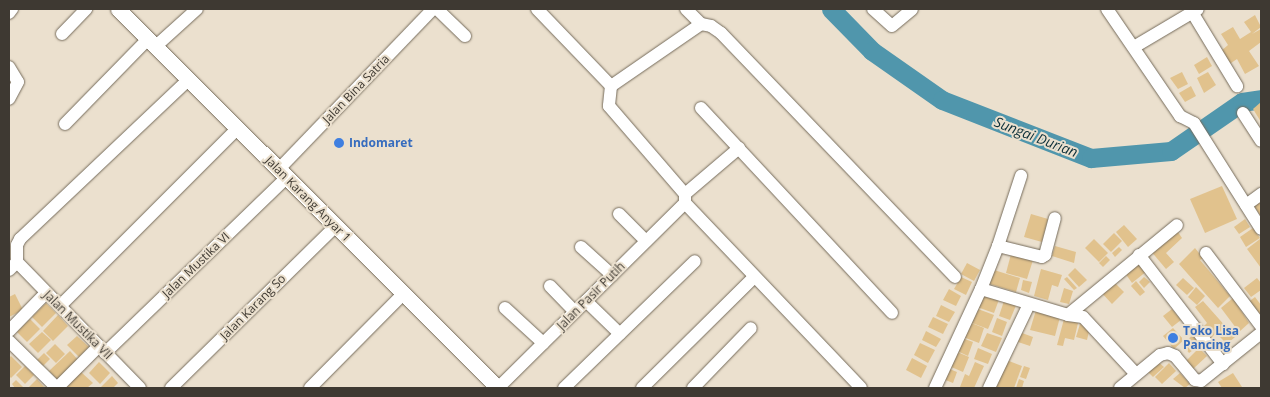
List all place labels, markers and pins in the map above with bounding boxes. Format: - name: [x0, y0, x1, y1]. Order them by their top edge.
- place label: Indomaret: [349, 136, 413, 150]
- marker: Indomaret: [333, 137, 345, 149]
- place label: Toko Lisa Pancing: [1183, 324, 1239, 352]
- marker: Toko Lisa Pancing: [1167, 332, 1179, 344]

